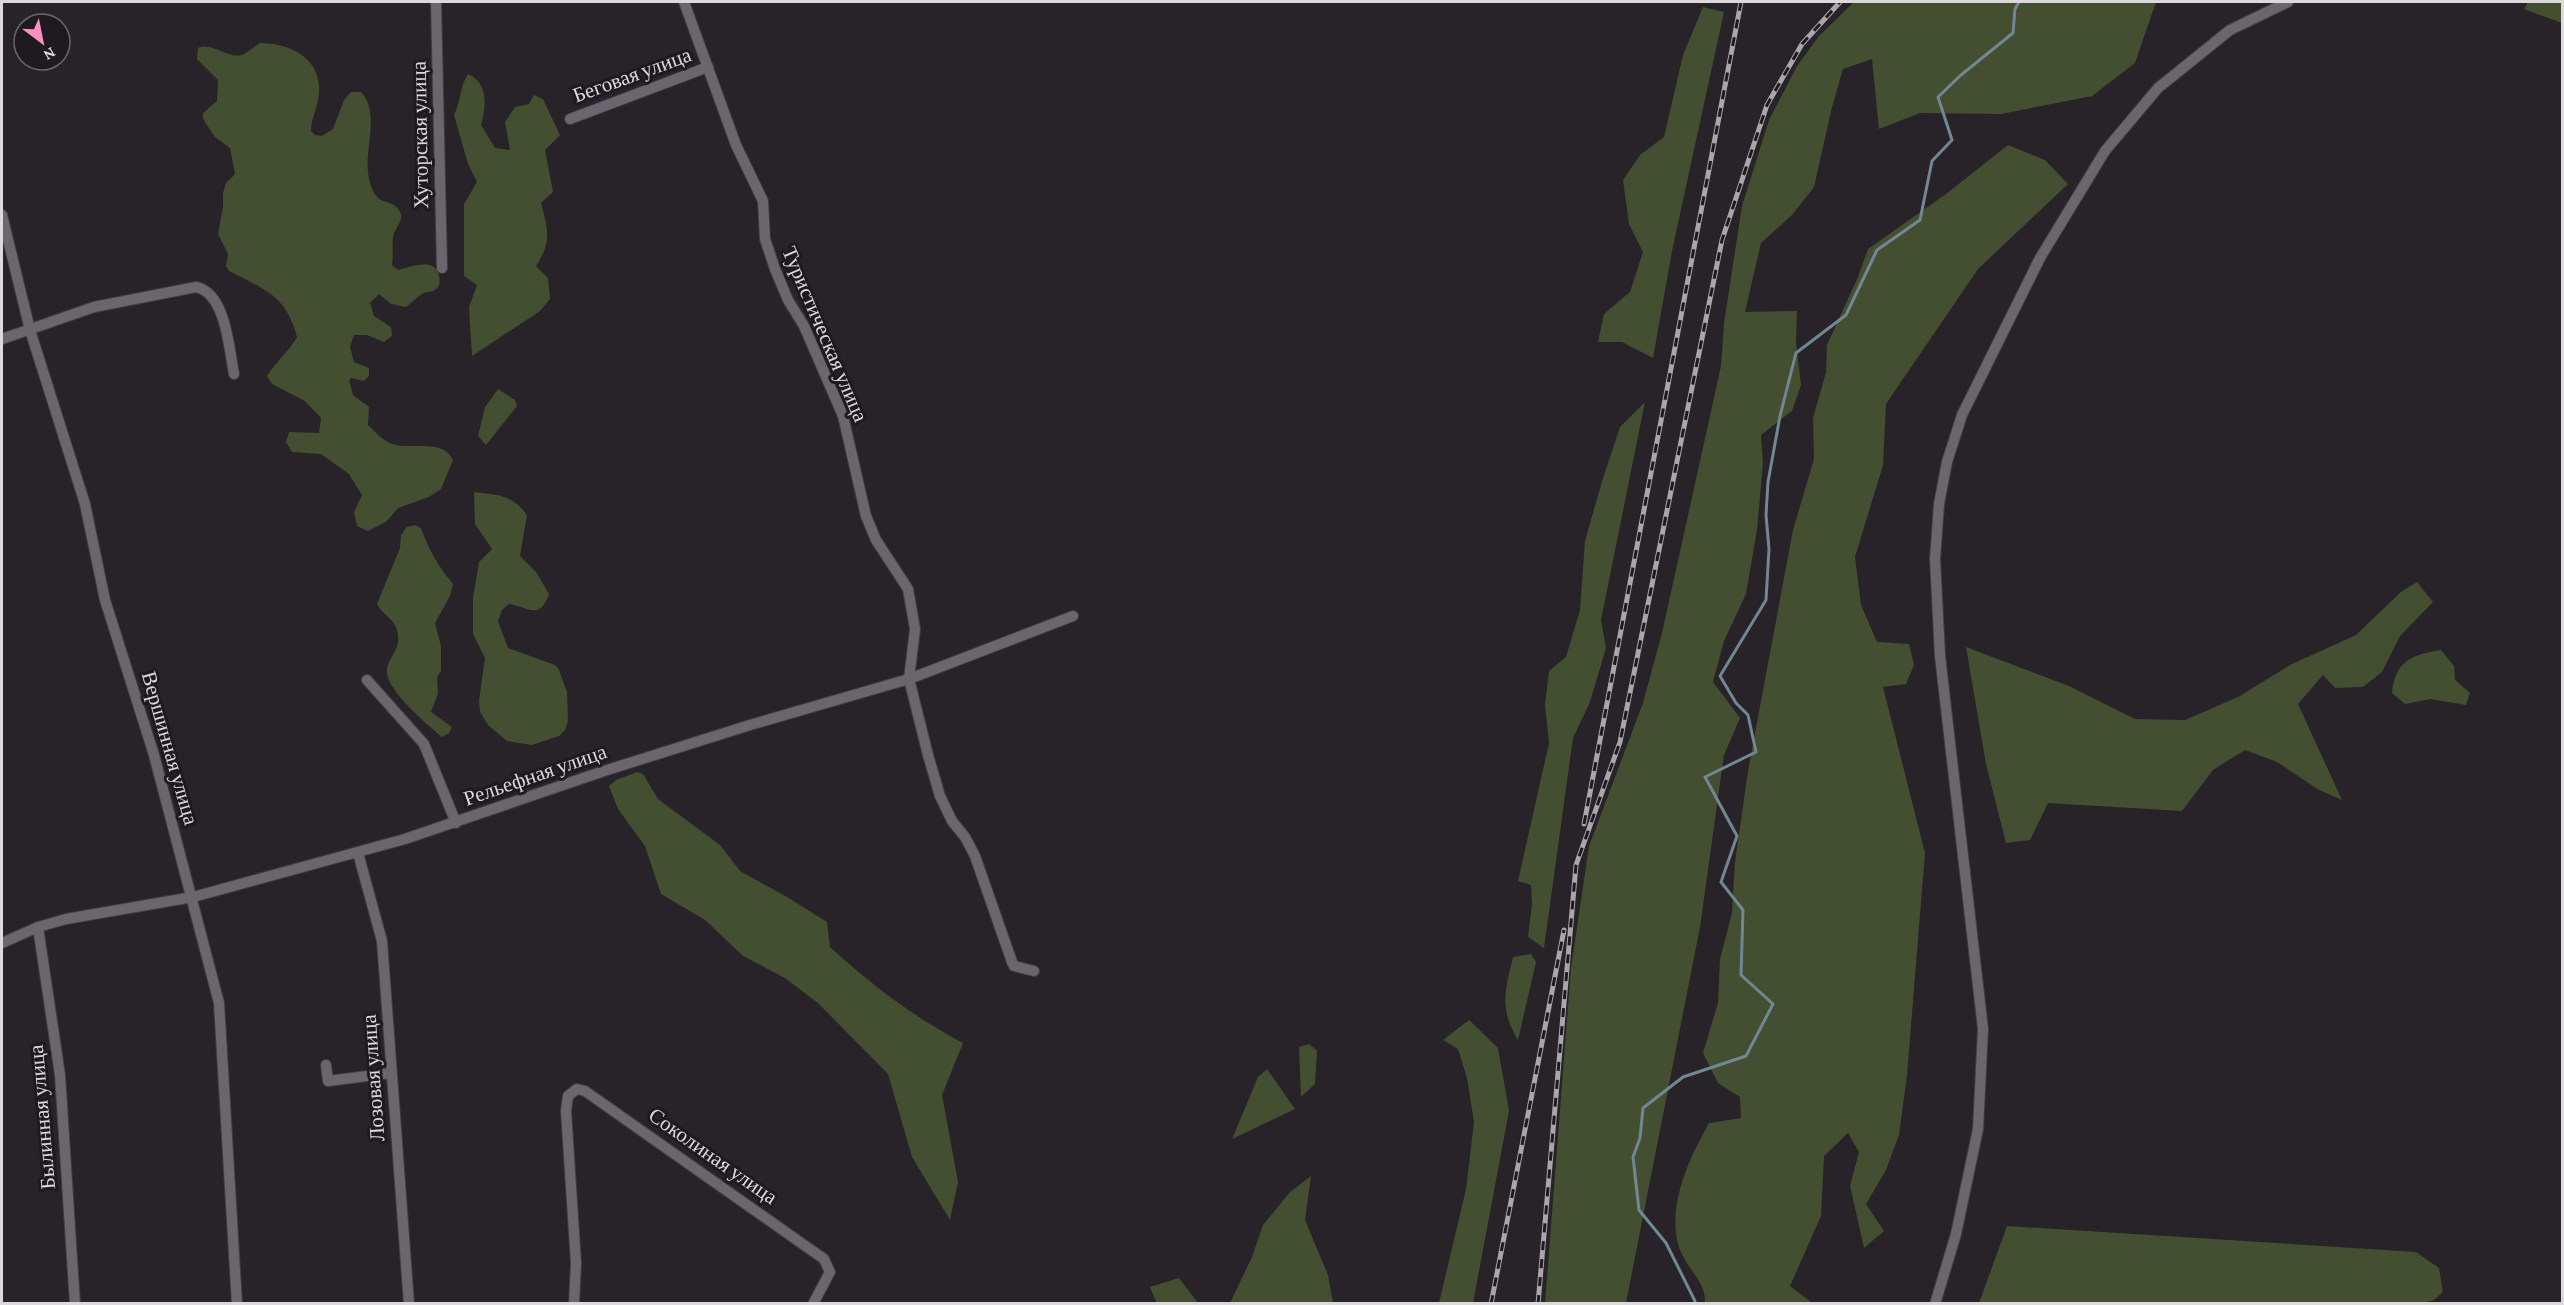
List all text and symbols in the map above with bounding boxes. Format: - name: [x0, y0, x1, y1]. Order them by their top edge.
- north arrow: [12, 12, 72, 72]
- street label: Беговая улица: [569, 42, 695, 108]
- text: N: [40, 44, 59, 64]
- street label: Хуторская улица: [407, 60, 433, 209]
- street label: Туристическая улица: [777, 243, 873, 426]
- street label: Вершинная улица: [137, 669, 204, 828]
- street label: Рельефная улица: [460, 739, 610, 811]
- street label: Лозовая улица: [357, 1013, 389, 1142]
- street label: Былинная улица: [24, 1043, 60, 1190]
- street label: Соколиная улица: [644, 1103, 783, 1210]

